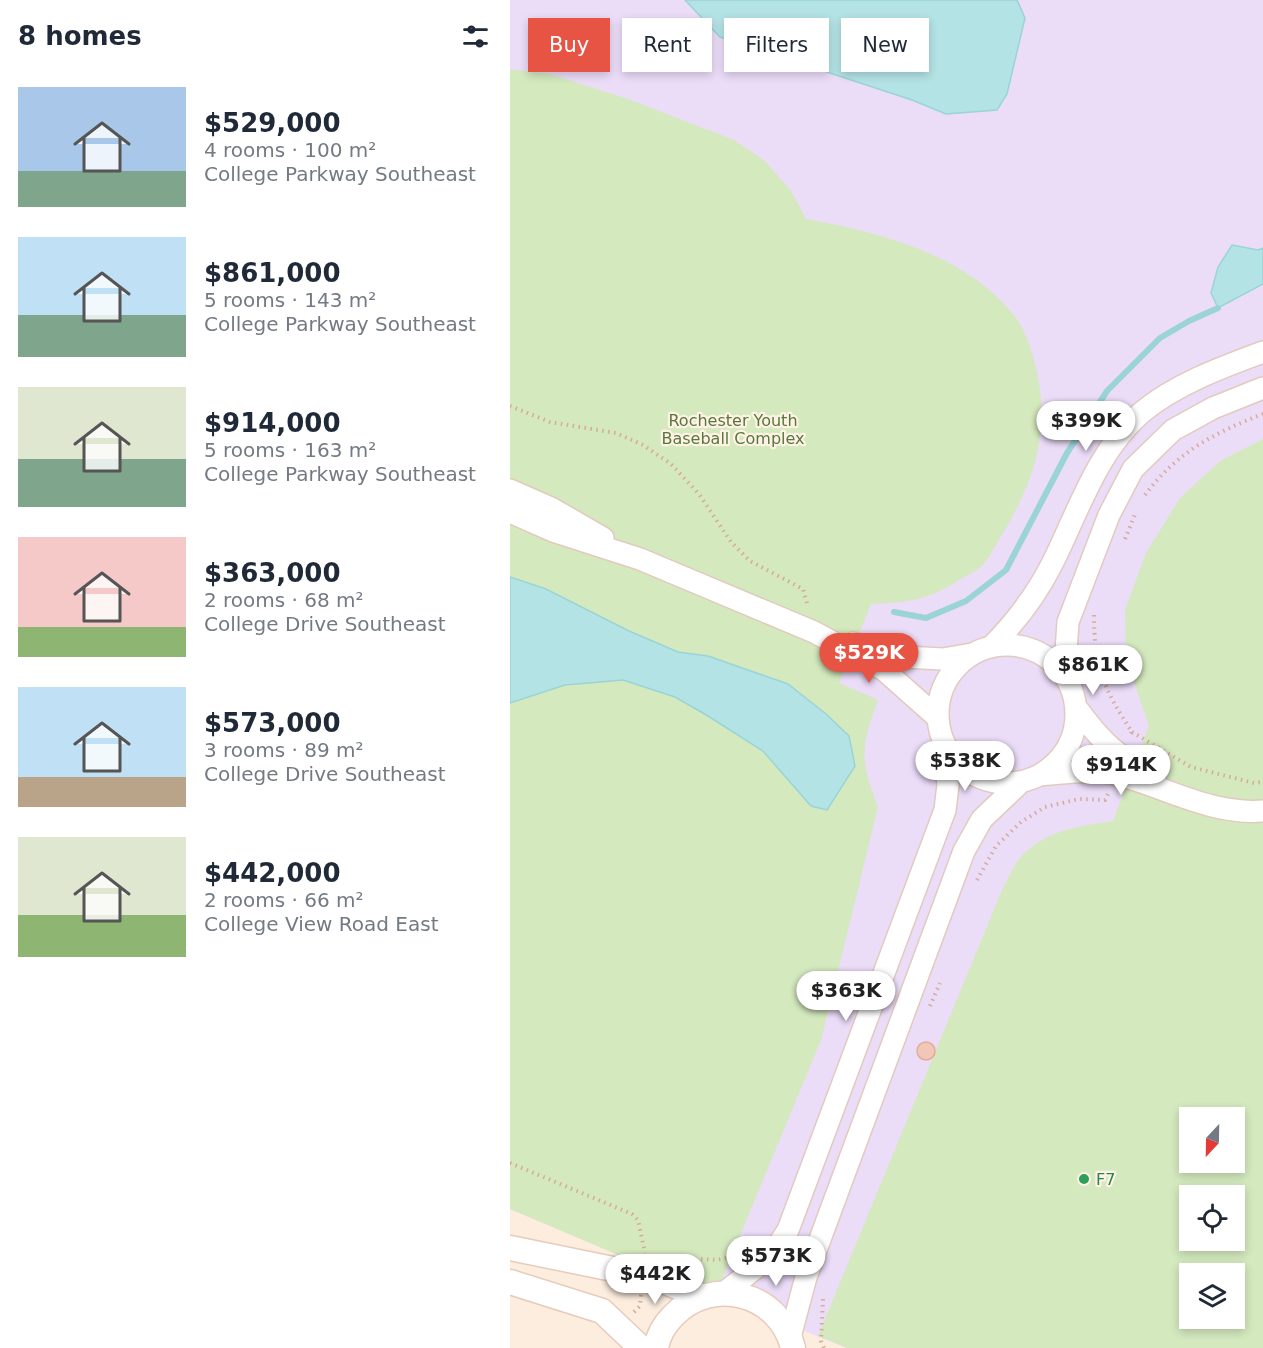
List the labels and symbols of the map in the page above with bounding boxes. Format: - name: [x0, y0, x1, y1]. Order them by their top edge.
- pin: $399K: [1044, 401, 1128, 452]
- park label: Rochester Youth Baseball Complex: [661, 411, 805, 448]
- pin: $529K: [827, 633, 911, 684]
- pin: $861K: [1051, 645, 1135, 696]
- pin: $538K: [923, 741, 1007, 792]
- pin: $914K: [1079, 745, 1163, 796]
- pin: $363K: [804, 971, 888, 1022]
- north arrow: [1179, 1107, 1245, 1173]
- place label: F7: [1096, 1170, 1115, 1189]
- marker: F7: [1077, 1172, 1091, 1186]
- pin: $573K: [734, 1236, 818, 1287]
- pin: $442K: [613, 1254, 697, 1305]

